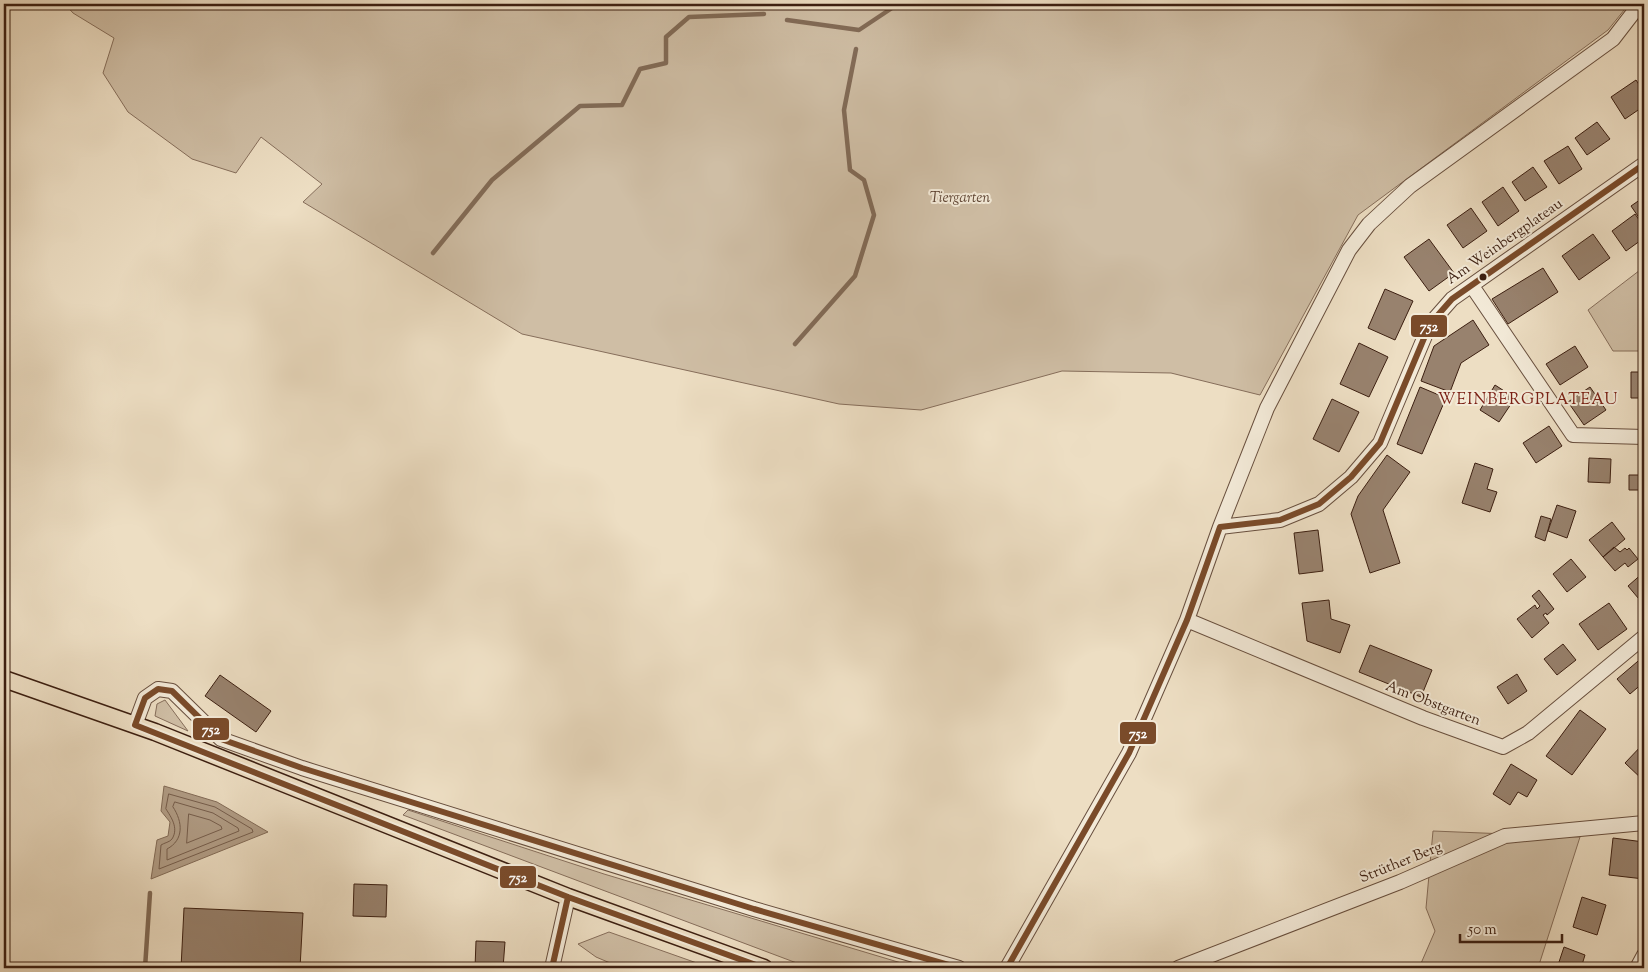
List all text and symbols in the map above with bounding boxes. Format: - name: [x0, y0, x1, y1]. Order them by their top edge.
- park label: Tiergarten: [930, 188, 990, 209]
- street label: Am Weinbergplateau: [1443, 194, 1568, 290]
- unlabelled marker: [1478, 272, 1488, 282]
- line badge: 752: [1410, 314, 1448, 338]
- text: 752: [1420, 318, 1439, 338]
- district label: WEINBERGPLATEAU: [1438, 389, 1618, 412]
- street label: Am Obstgarten: [1382, 676, 1484, 732]
- line badge: 752: [192, 717, 230, 741]
- text: 752: [202, 721, 221, 741]
- line badge: 752: [1119, 721, 1157, 745]
- text: 752: [1129, 725, 1148, 745]
- street label: Strüther Berg: [1357, 837, 1445, 889]
- line badge: 752: [499, 865, 537, 889]
- text: 752: [509, 869, 528, 889]
- scale bar: [1460, 912, 1563, 944]
- text: 50 m: [1467, 920, 1497, 941]

